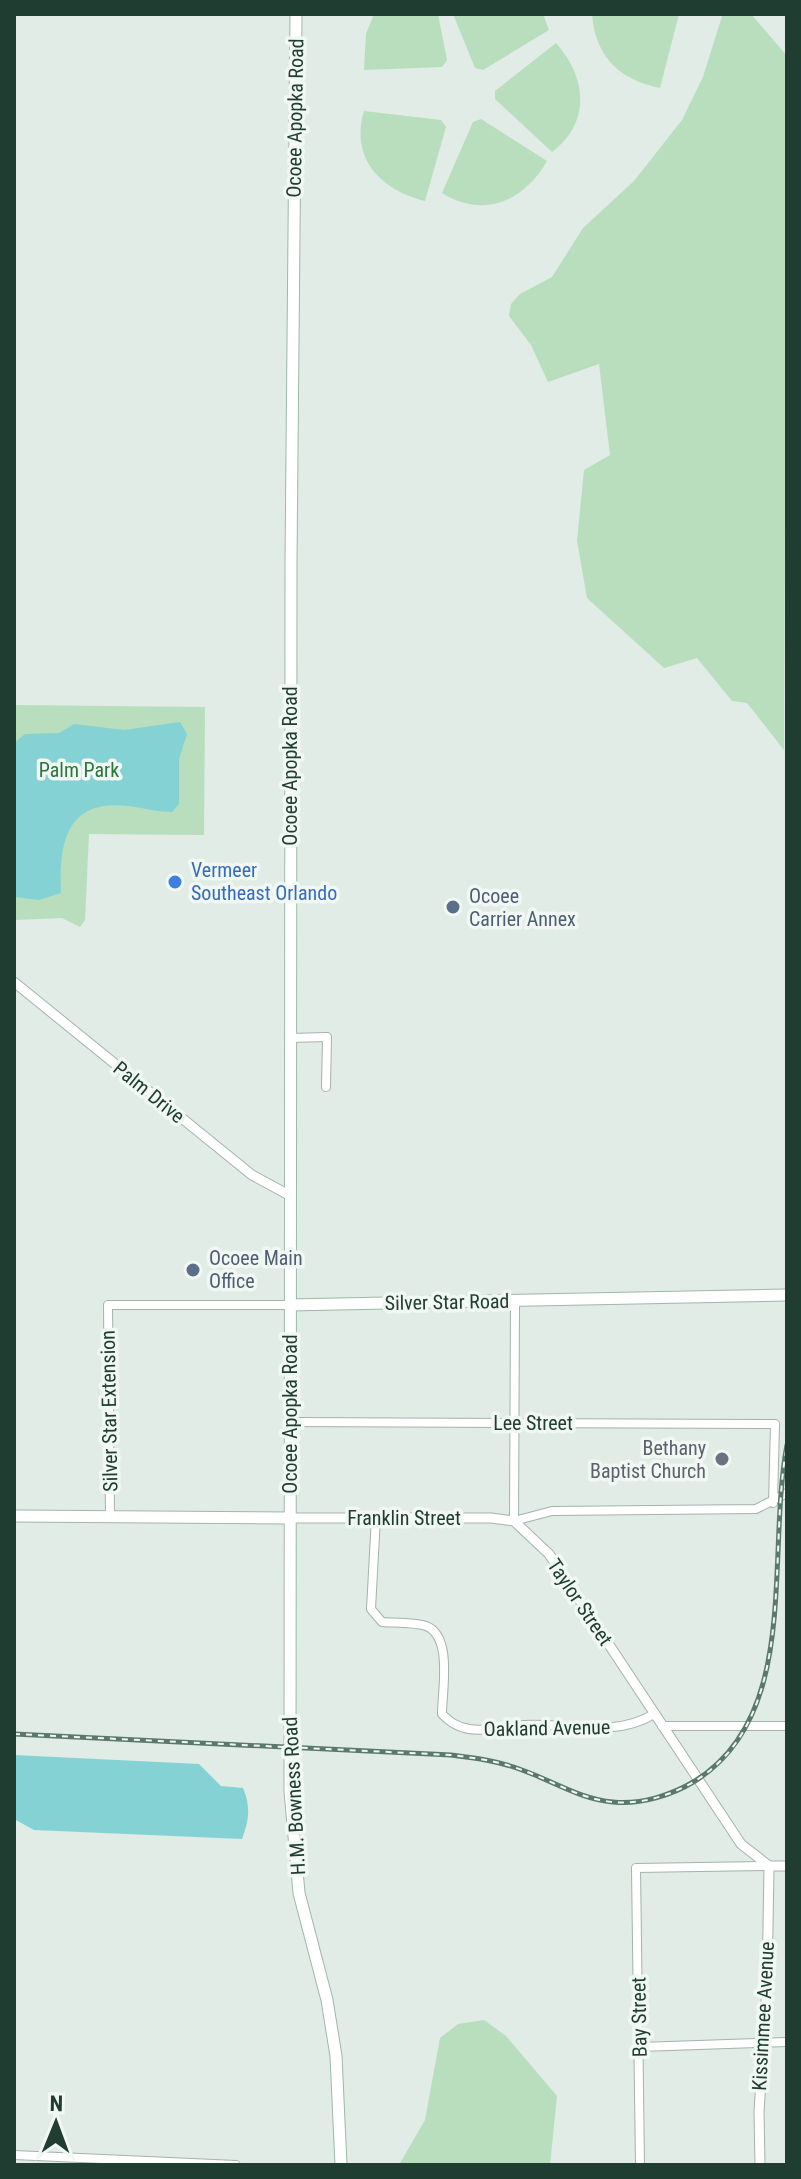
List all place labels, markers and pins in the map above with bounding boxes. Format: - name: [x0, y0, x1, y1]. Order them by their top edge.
- place label: Vermeer Southeast Orlando: [191, 858, 337, 905]
- marker: Vermeer Southeast Orlando: [166, 873, 184, 891]
- place label: Ocoee Carrier Annex: [469, 884, 576, 931]
- marker: Ocoee Carrier Annex: [444, 898, 462, 916]
- place label: Ocoee Main Office: [209, 1246, 303, 1293]
- marker: Ocoee Main Office: [184, 1261, 202, 1279]
- place label: Bethany Baptist Church: [590, 1436, 706, 1483]
- marker: Bethany Baptist Church: [713, 1450, 731, 1468]

